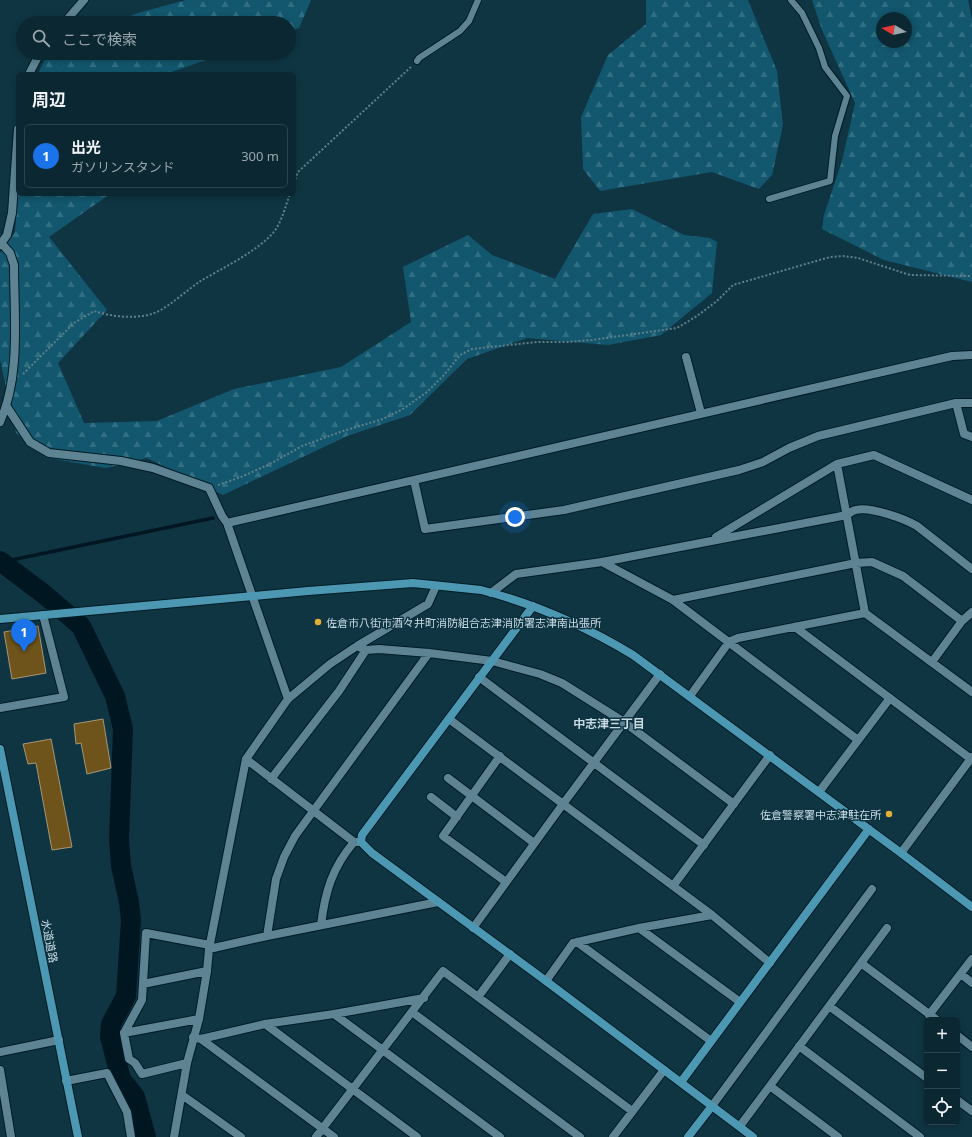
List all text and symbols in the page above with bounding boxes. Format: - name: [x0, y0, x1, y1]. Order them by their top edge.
- north arrow: [876, 12, 912, 48]
- search box: [16, 16, 296, 60]
- icon: search: [30, 27, 52, 49]
- text: ここで検索: [62, 29, 137, 49]
- text: 周辺: [32, 88, 66, 111]
- text: 出光: [71, 137, 101, 157]
- text: 1: [42, 147, 50, 165]
- text: 300 m: [241, 147, 279, 165]
- text: ガソリンスタンド: [71, 158, 175, 176]
- your location: [505, 507, 525, 527]
- place label: 佐倉市八街市酒々井町消防組合志津消防署志津南出張所: [326, 615, 602, 630]
- marker: 佐倉市八街市酒々井町消防組合志津消防署志津南出張所: [313, 617, 323, 627]
- pin: 1: [11, 619, 37, 652]
- district label: 中志津三丁目: [573, 715, 645, 732]
- place label: 佐倉警察署中志津駐在所: [760, 807, 882, 822]
- marker: 佐倉警察署中志津駐在所: [884, 809, 894, 819]
- street label: 水道道路: [38, 918, 62, 964]
- map controls: [924, 1017, 960, 1125]
- button: +: [924, 1017, 960, 1053]
- button: −: [924, 1053, 960, 1089]
- button: locate: [924, 1089, 960, 1125]

